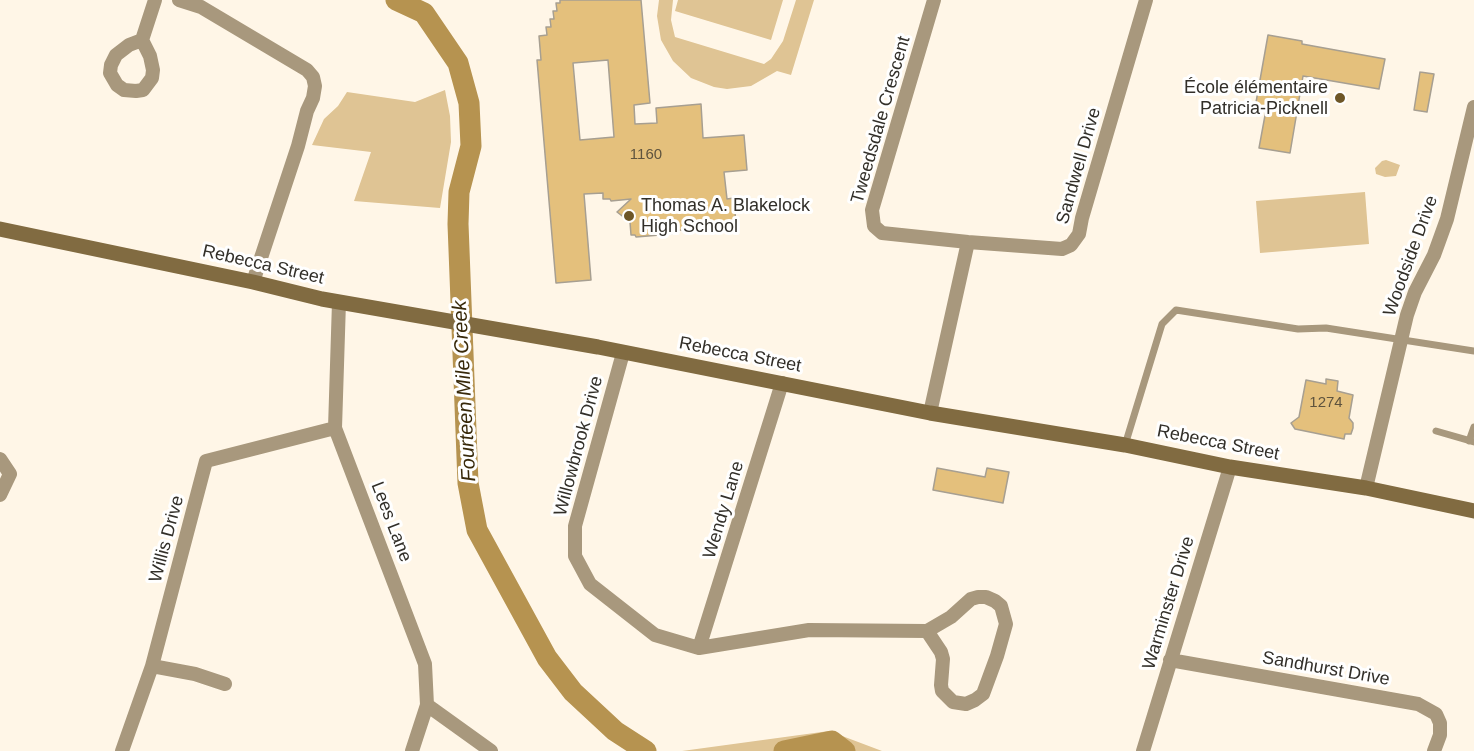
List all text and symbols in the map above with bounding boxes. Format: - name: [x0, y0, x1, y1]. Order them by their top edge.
- street label: Tweedsdale Crescent: [847, 34, 915, 206]
- place label: École élémentaire Patricia-Picknell: [1184, 77, 1328, 119]
- marker: École élémentaire Patricia-Picknell: [1333, 91, 1347, 105]
- street label: Sandwell Drive: [1052, 105, 1106, 227]
- house number: 1160: [630, 146, 662, 164]
- street label: Woodside Drive: [1379, 193, 1443, 319]
- place label: Thomas A. Blakelock High School: [641, 195, 810, 238]
- marker: Thomas A. Blakelock High School: [622, 209, 636, 223]
- street label: Rebecca Street: [200, 241, 326, 289]
- water label: Fourteen Mile Creek: [448, 300, 482, 482]
- street label: Rebecca Street: [677, 333, 803, 377]
- street label: Willowbrook Drive: [550, 374, 608, 518]
- house number: 1274: [1309, 394, 1343, 412]
- street label: Rebecca Street: [1155, 421, 1281, 465]
- street label: Wendy Lane: [699, 459, 749, 561]
- street label: Lees Lane: [366, 479, 416, 565]
- street label: Willis Drive: [145, 493, 189, 585]
- street label: Warminster Drive: [1138, 534, 1200, 672]
- street label: Sandhurst Drive: [1261, 647, 1391, 691]

